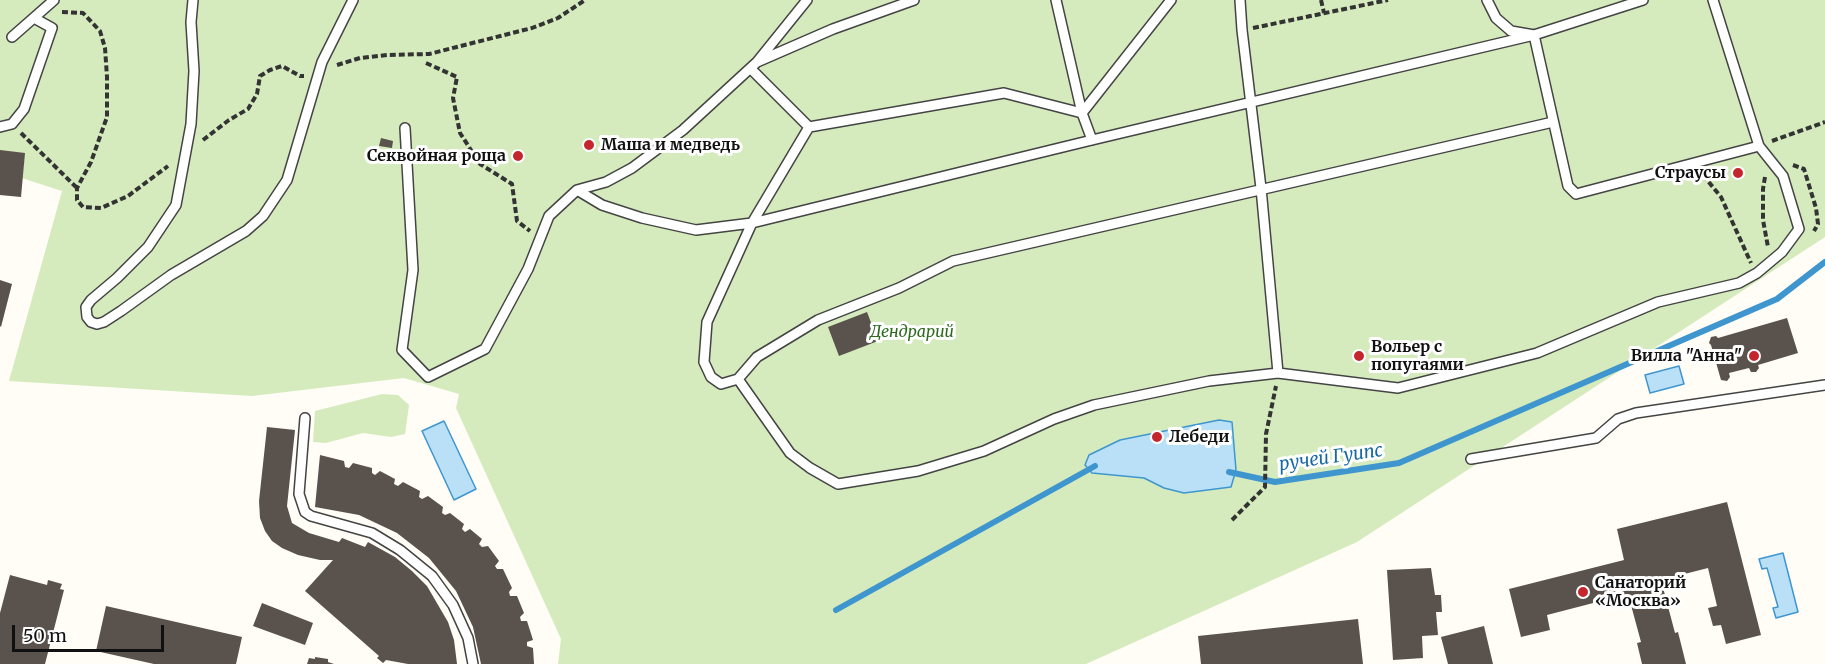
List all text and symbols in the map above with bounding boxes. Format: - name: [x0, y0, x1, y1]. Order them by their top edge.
- place label: Маша и медведь: [601, 135, 740, 155]
- marker: Маша и медведь: [582, 138, 596, 152]
- place label: Секвойная роща: [367, 146, 506, 166]
- marker: Секвойная роща: [511, 149, 525, 163]
- place label: Страусы: [1655, 163, 1726, 183]
- marker: Страусы: [1731, 166, 1745, 180]
- park label: Дендрарий: [870, 322, 954, 342]
- place label: Вольер с попугаями: [1371, 337, 1464, 375]
- place label: Вилла "Анна": [1631, 346, 1742, 366]
- marker: Вольер с попугаями: [1352, 349, 1366, 363]
- marker: Вилла "Анна": [1747, 349, 1761, 363]
- place label: Лебеди: [1169, 427, 1229, 447]
- marker: Лебеди: [1150, 430, 1164, 444]
- water label: ручей Гуипс: [1278, 440, 1384, 476]
- place label: Санаторий «Москва»: [1595, 573, 1686, 611]
- marker: Санаторий «Москва»: [1576, 585, 1590, 599]
- scale bar: [15, 613, 166, 651]
- text: 50 m: [23, 624, 67, 647]

